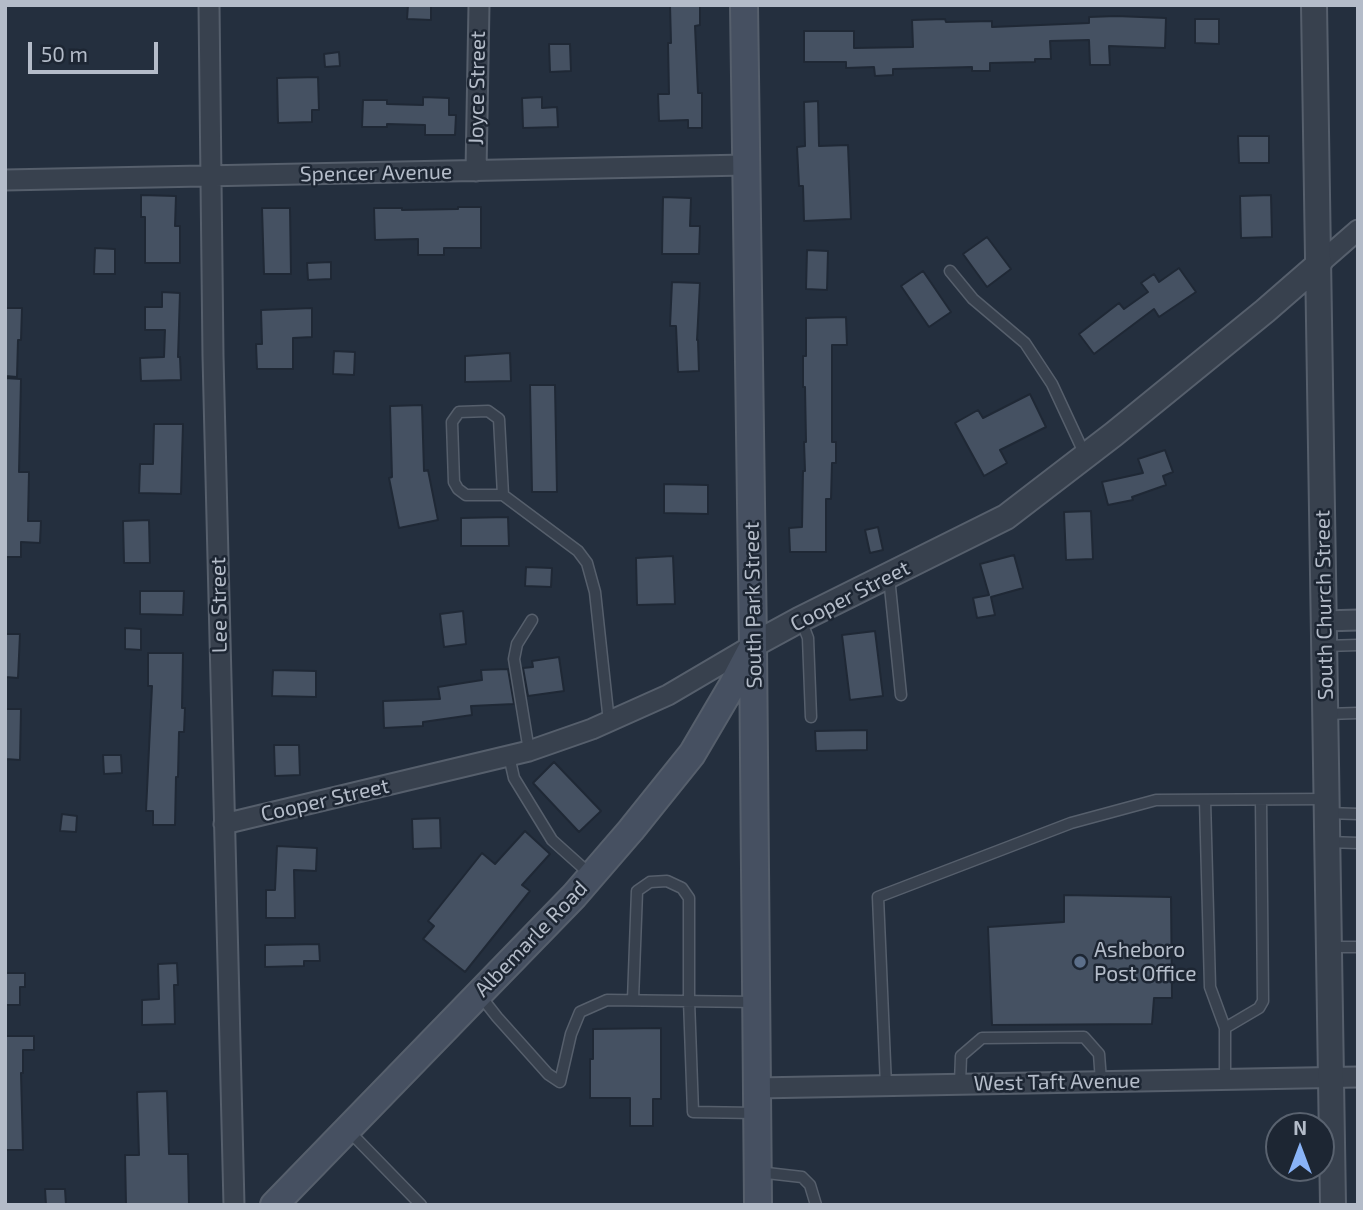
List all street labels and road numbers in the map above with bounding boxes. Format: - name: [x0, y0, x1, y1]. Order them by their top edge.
- street label: Joyce Street: [463, 31, 491, 145]
- street label: Spencer Avenue: [300, 159, 452, 187]
- street label: South Church Street: [1310, 510, 1338, 700]
- street label: South Park Street: [739, 522, 767, 688]
- street label: Cooper Street: [786, 555, 914, 637]
- street label: Lee Street: [206, 557, 232, 653]
- street label: Cooper Street: [258, 773, 392, 827]
- street label: Albemarle Road: [469, 876, 593, 1002]
- street label: West Taft Avenue: [973, 1068, 1141, 1096]

